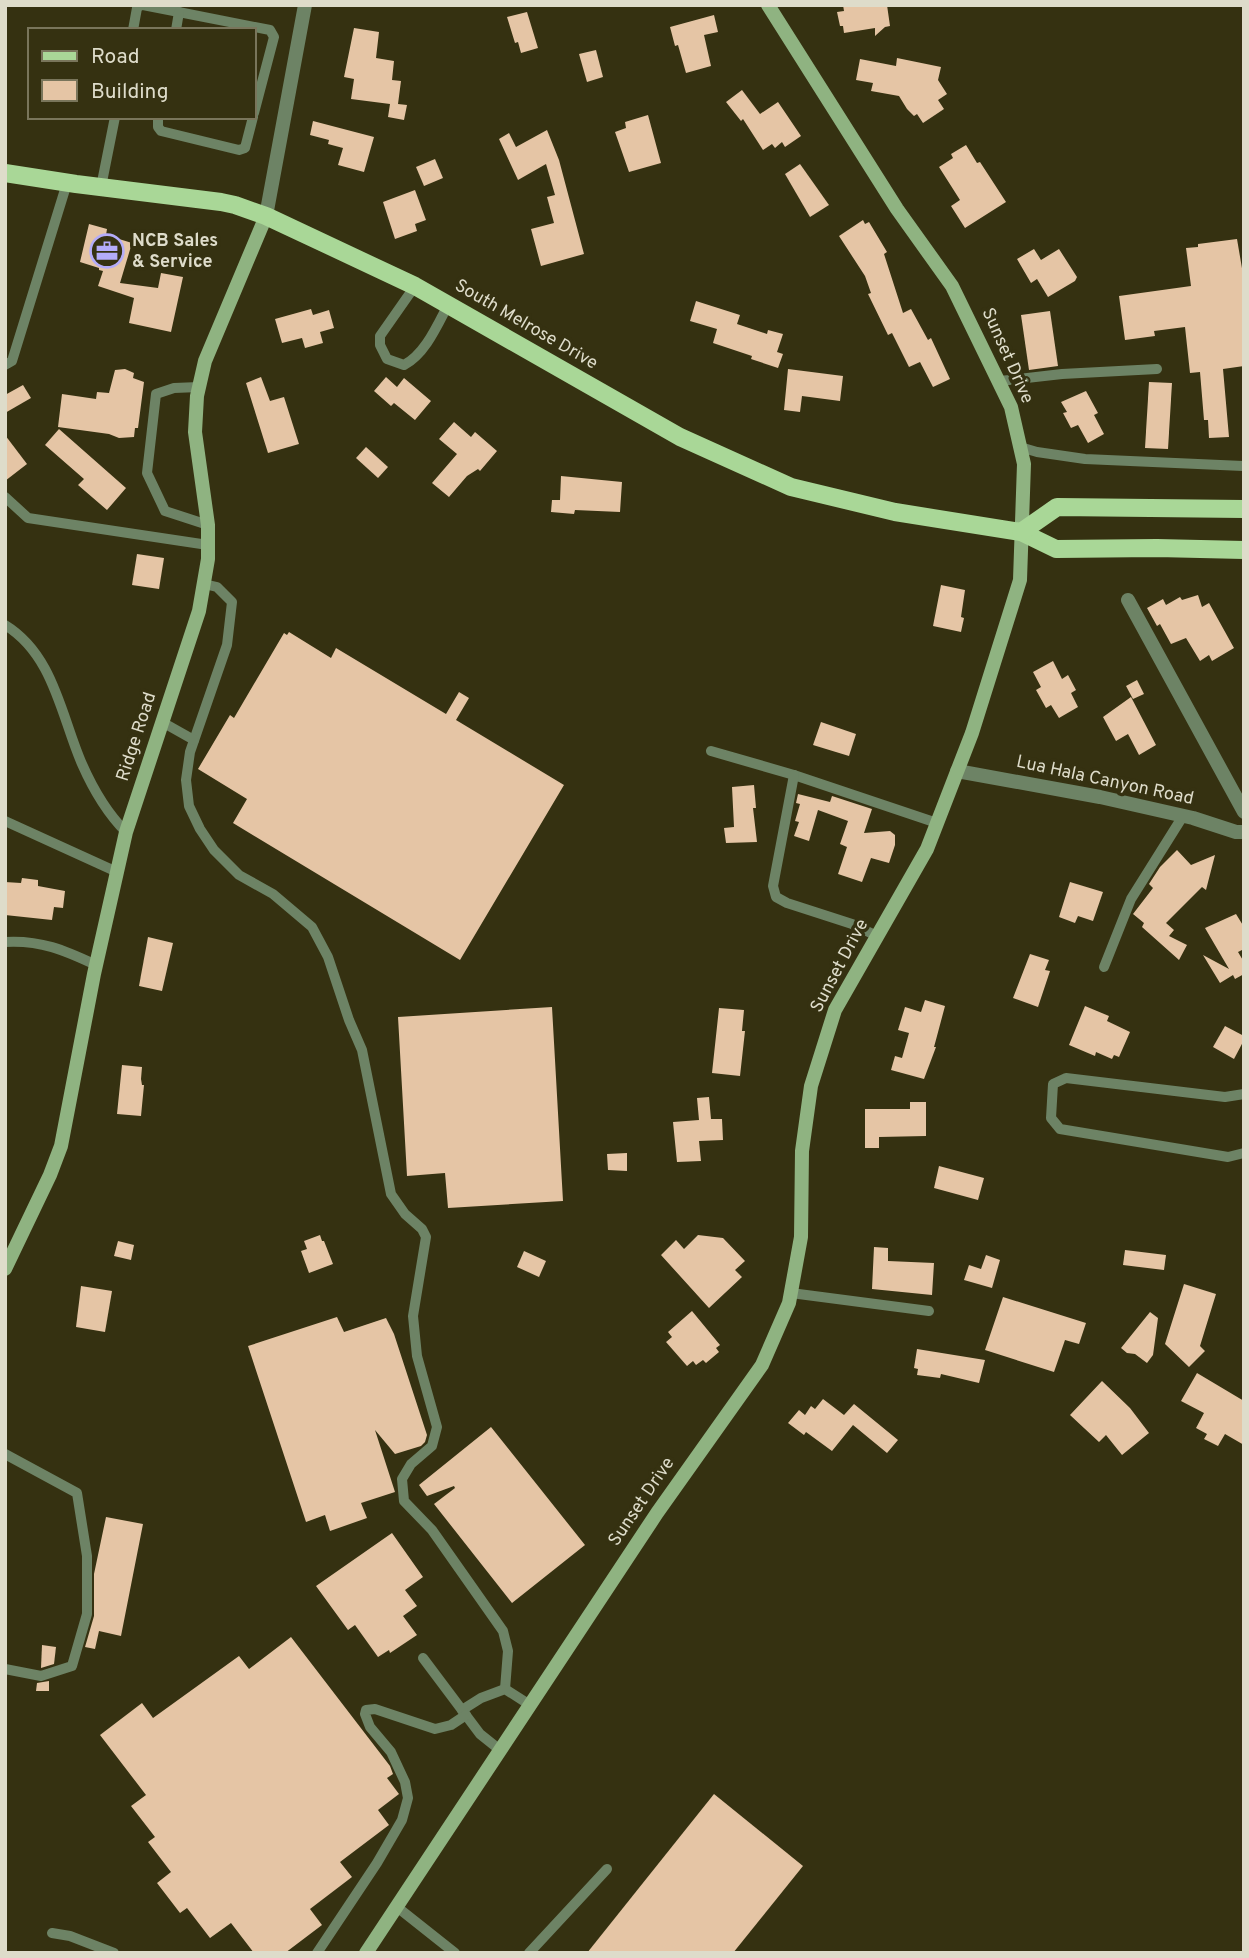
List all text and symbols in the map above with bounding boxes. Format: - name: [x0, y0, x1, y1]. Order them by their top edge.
- legend: [28, 28, 256, 119]
- text: Road: [91, 44, 140, 71]
- text: Building: [91, 79, 169, 106]
- place label: NCB Sales & Service: [132, 230, 218, 274]
- office icon: NCB Sales & Service: [88, 232, 126, 270]
- street label: South Melrose Drive: [450, 275, 602, 375]
- street label: Sunset Drive: [976, 304, 1038, 408]
- street label: Ridge Road: [112, 690, 162, 784]
- street label: Lua Hala Canyon Road: [1014, 751, 1196, 811]
- street label: Sunset Drive: [806, 915, 874, 1017]
- street label: Sunset Drive: [604, 1453, 680, 1551]

